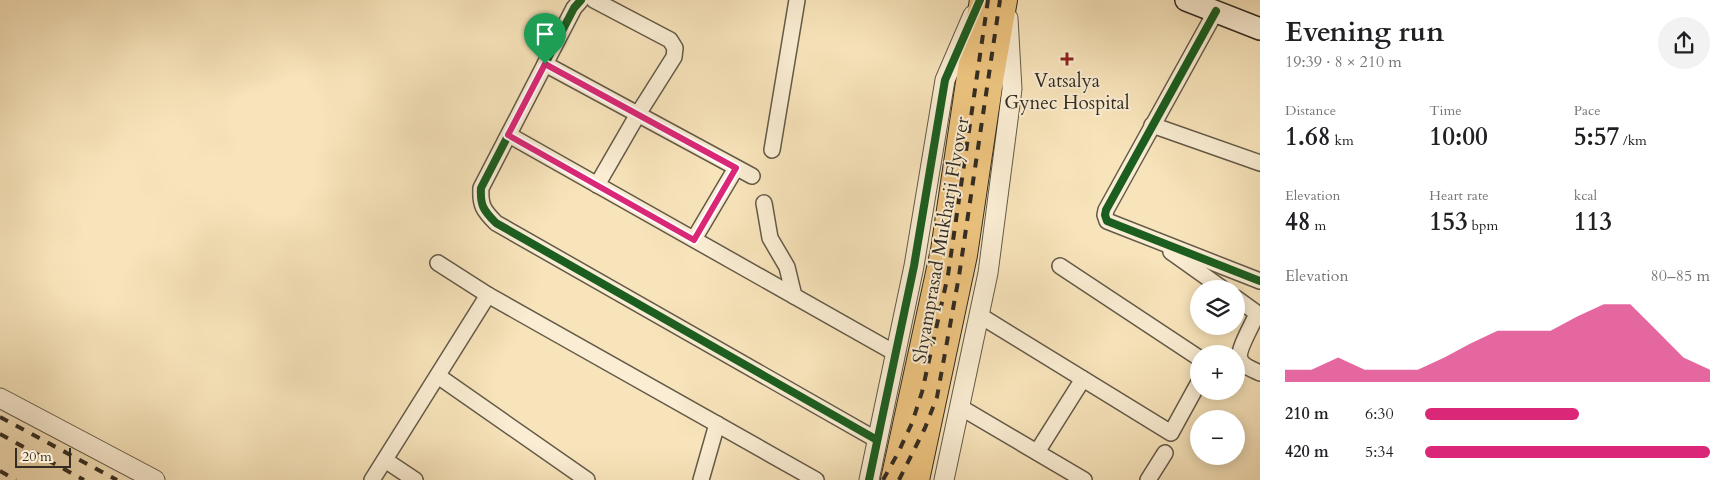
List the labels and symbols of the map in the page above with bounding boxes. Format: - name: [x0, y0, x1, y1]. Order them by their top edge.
- pin: [524, 13, 566, 64]
- marker: Vatsalya Gynec Hospital: [1060, 52, 1074, 66]
- place label: Vatsalya Gynec Hospital: [1004, 68, 1130, 116]
- street label: Shyamprasad Mukharji Flyover: [906, 115, 976, 366]
- scale bar: [15, 445, 71, 468]

